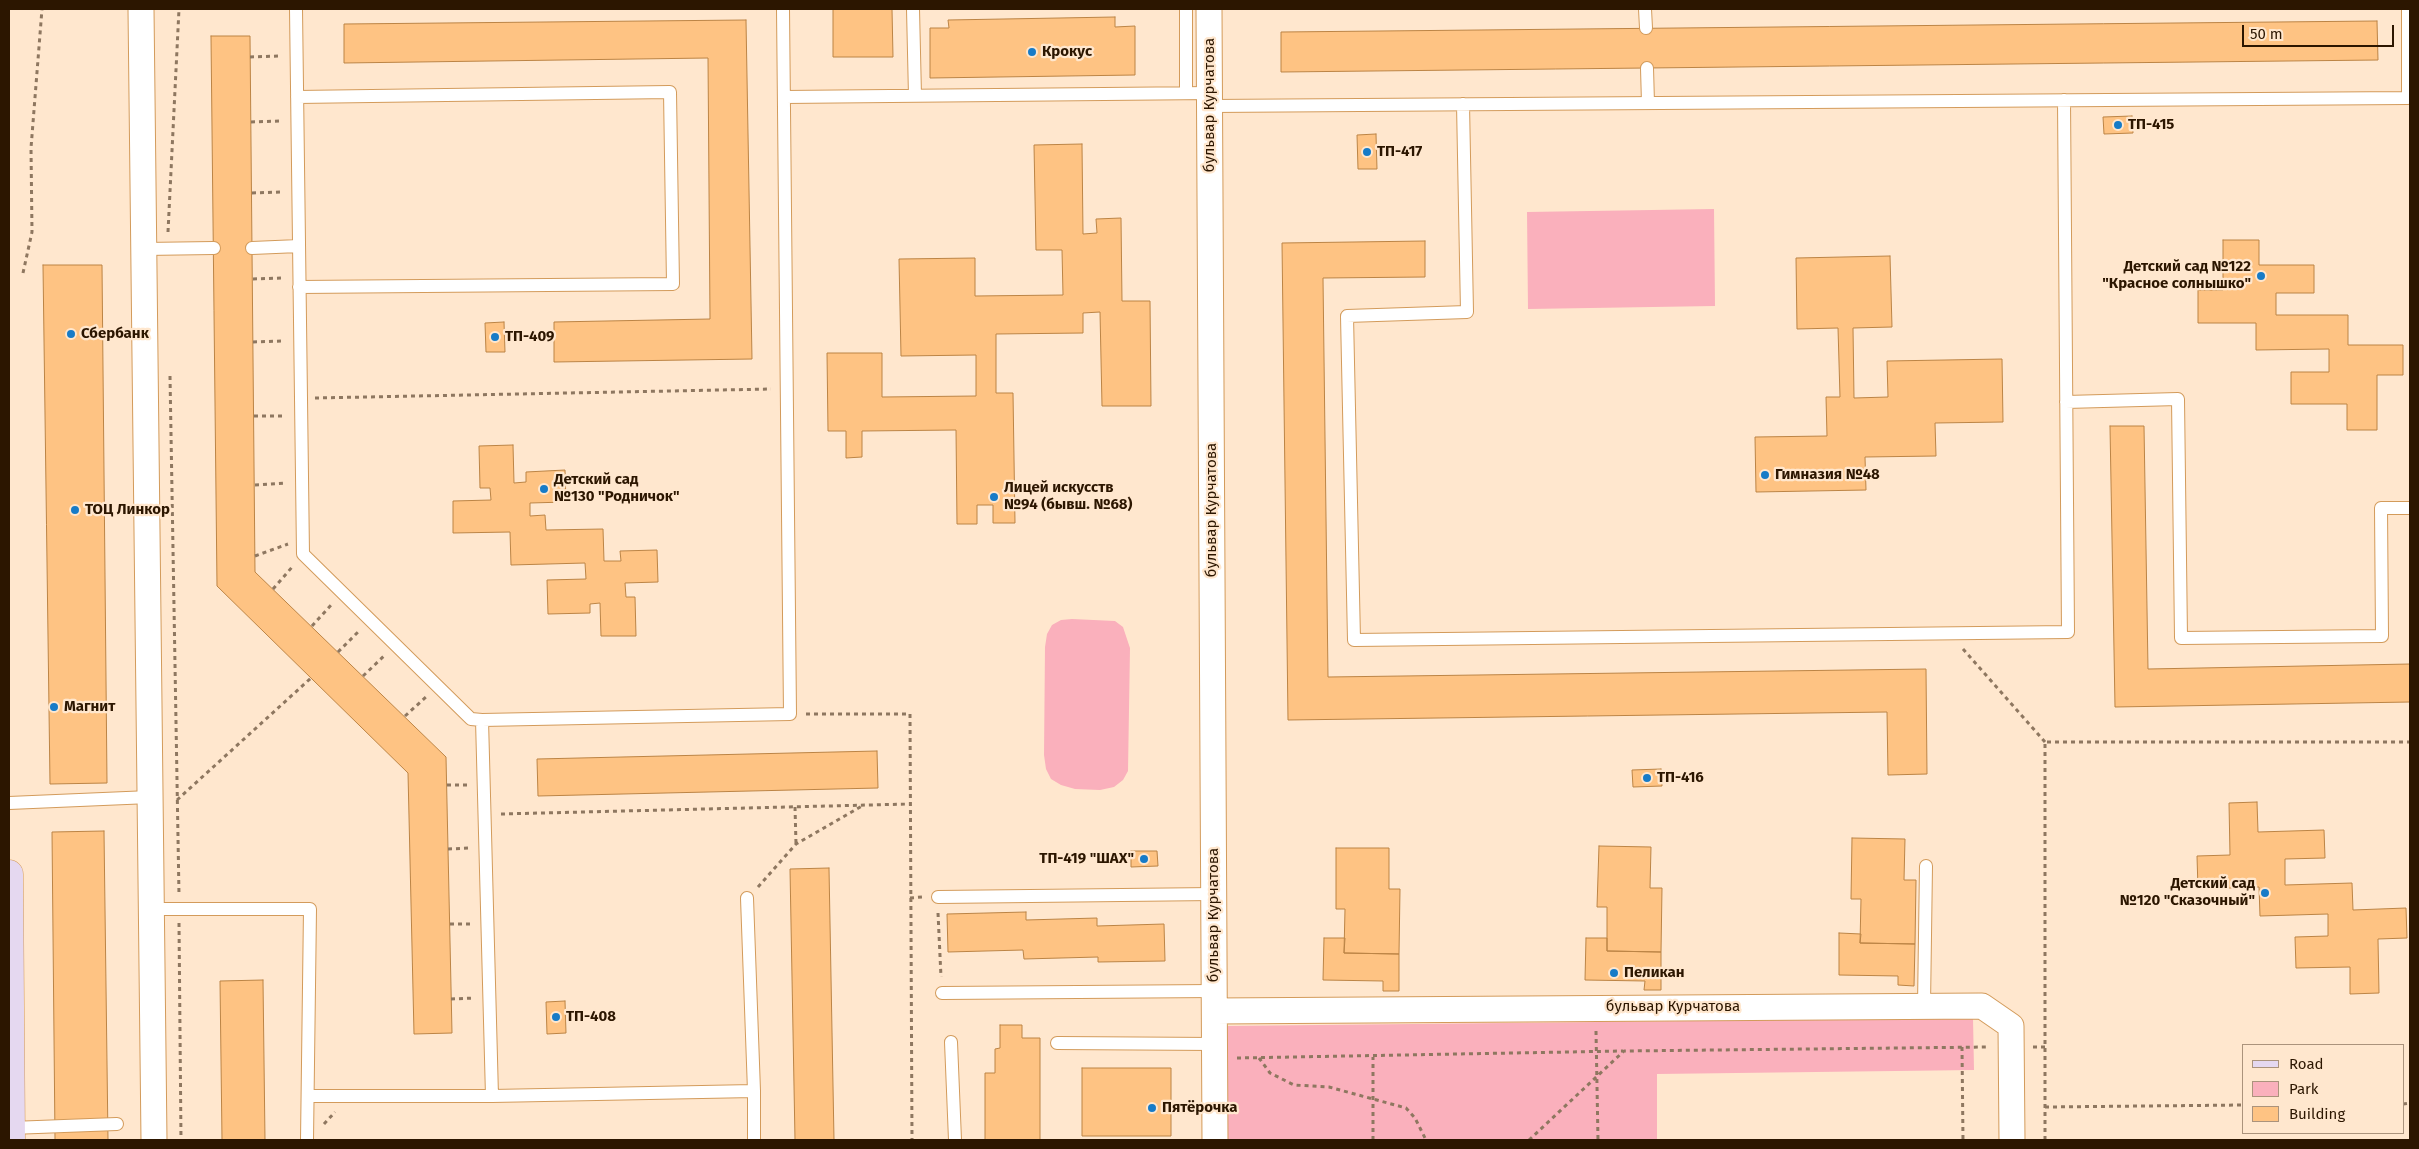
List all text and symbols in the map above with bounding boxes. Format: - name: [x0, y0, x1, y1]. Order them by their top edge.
- scale bar: [2244, 15, 2396, 47]
- text: 50 m: [2250, 25, 2283, 43]
- street label: бульвар Курчатова: [1201, 38, 1219, 172]
- place label: Крокус: [1042, 43, 1092, 61]
- marker: Крокус: [1026, 46, 1038, 58]
- place label: ТП-415: [2128, 116, 2174, 134]
- marker: ТП-415: [2112, 119, 2124, 131]
- place label: ТП-417: [1377, 143, 1422, 161]
- marker: ТП-417: [1361, 146, 1373, 158]
- place label: Детский сад №122 "Красное солнышко": [2102, 258, 2251, 293]
- marker: Детский сад №122 "Красное солнышко": [2255, 270, 2267, 282]
- place label: Сбербанк: [81, 325, 149, 343]
- marker: Сбербанк: [65, 328, 77, 340]
- place label: ТП-409: [505, 328, 555, 346]
- marker: ТП-409: [489, 331, 501, 343]
- street label: бульвар Курчатова: [1203, 443, 1221, 577]
- place label: Гимназия №48: [1775, 466, 1880, 484]
- marker: Гимназия №48: [1759, 469, 1771, 481]
- place label: Детский сад №130 "Родничок": [554, 471, 680, 506]
- place label: Лицей искусств №94 (бывш. №68): [1004, 479, 1132, 514]
- marker: Детский сад №130 "Родничок": [538, 483, 550, 495]
- marker: Лицей искусств №94 (бывш. №68): [988, 491, 1000, 503]
- place label: ТОЦ Линкор: [85, 501, 170, 519]
- marker: ТОЦ Линкор: [69, 504, 81, 516]
- place label: Магнит: [64, 698, 115, 716]
- marker: Магнит: [48, 701, 60, 713]
- place label: ТП-416: [1657, 769, 1704, 787]
- marker: ТП-416: [1641, 772, 1653, 784]
- street label: бульвар Курчатова: [1205, 848, 1223, 982]
- place label: ТП-419 "ШАХ": [1039, 850, 1134, 868]
- marker: ТП-419 "ШАХ": [1138, 853, 1150, 865]
- place label: Детский сад №120 "Сказочный": [2120, 875, 2255, 910]
- marker: Детский сад №120 "Сказочный": [2259, 887, 2271, 899]
- place label: Пеликан: [1624, 964, 1685, 982]
- marker: Пеликан: [1608, 967, 1620, 979]
- street label: бульвар Курчатова: [1606, 998, 1740, 1016]
- place label: ТП-408: [566, 1008, 616, 1026]
- marker: ТП-408: [550, 1011, 562, 1023]
- legend: [2242, 1044, 2404, 1134]
- text: Road: [2289, 1055, 2324, 1073]
- text: Park: [2289, 1080, 2319, 1098]
- place label: Пятёрочка: [1162, 1099, 1237, 1117]
- marker: Пятёрочка: [1146, 1102, 1158, 1114]
- text: Building: [2289, 1105, 2345, 1123]

